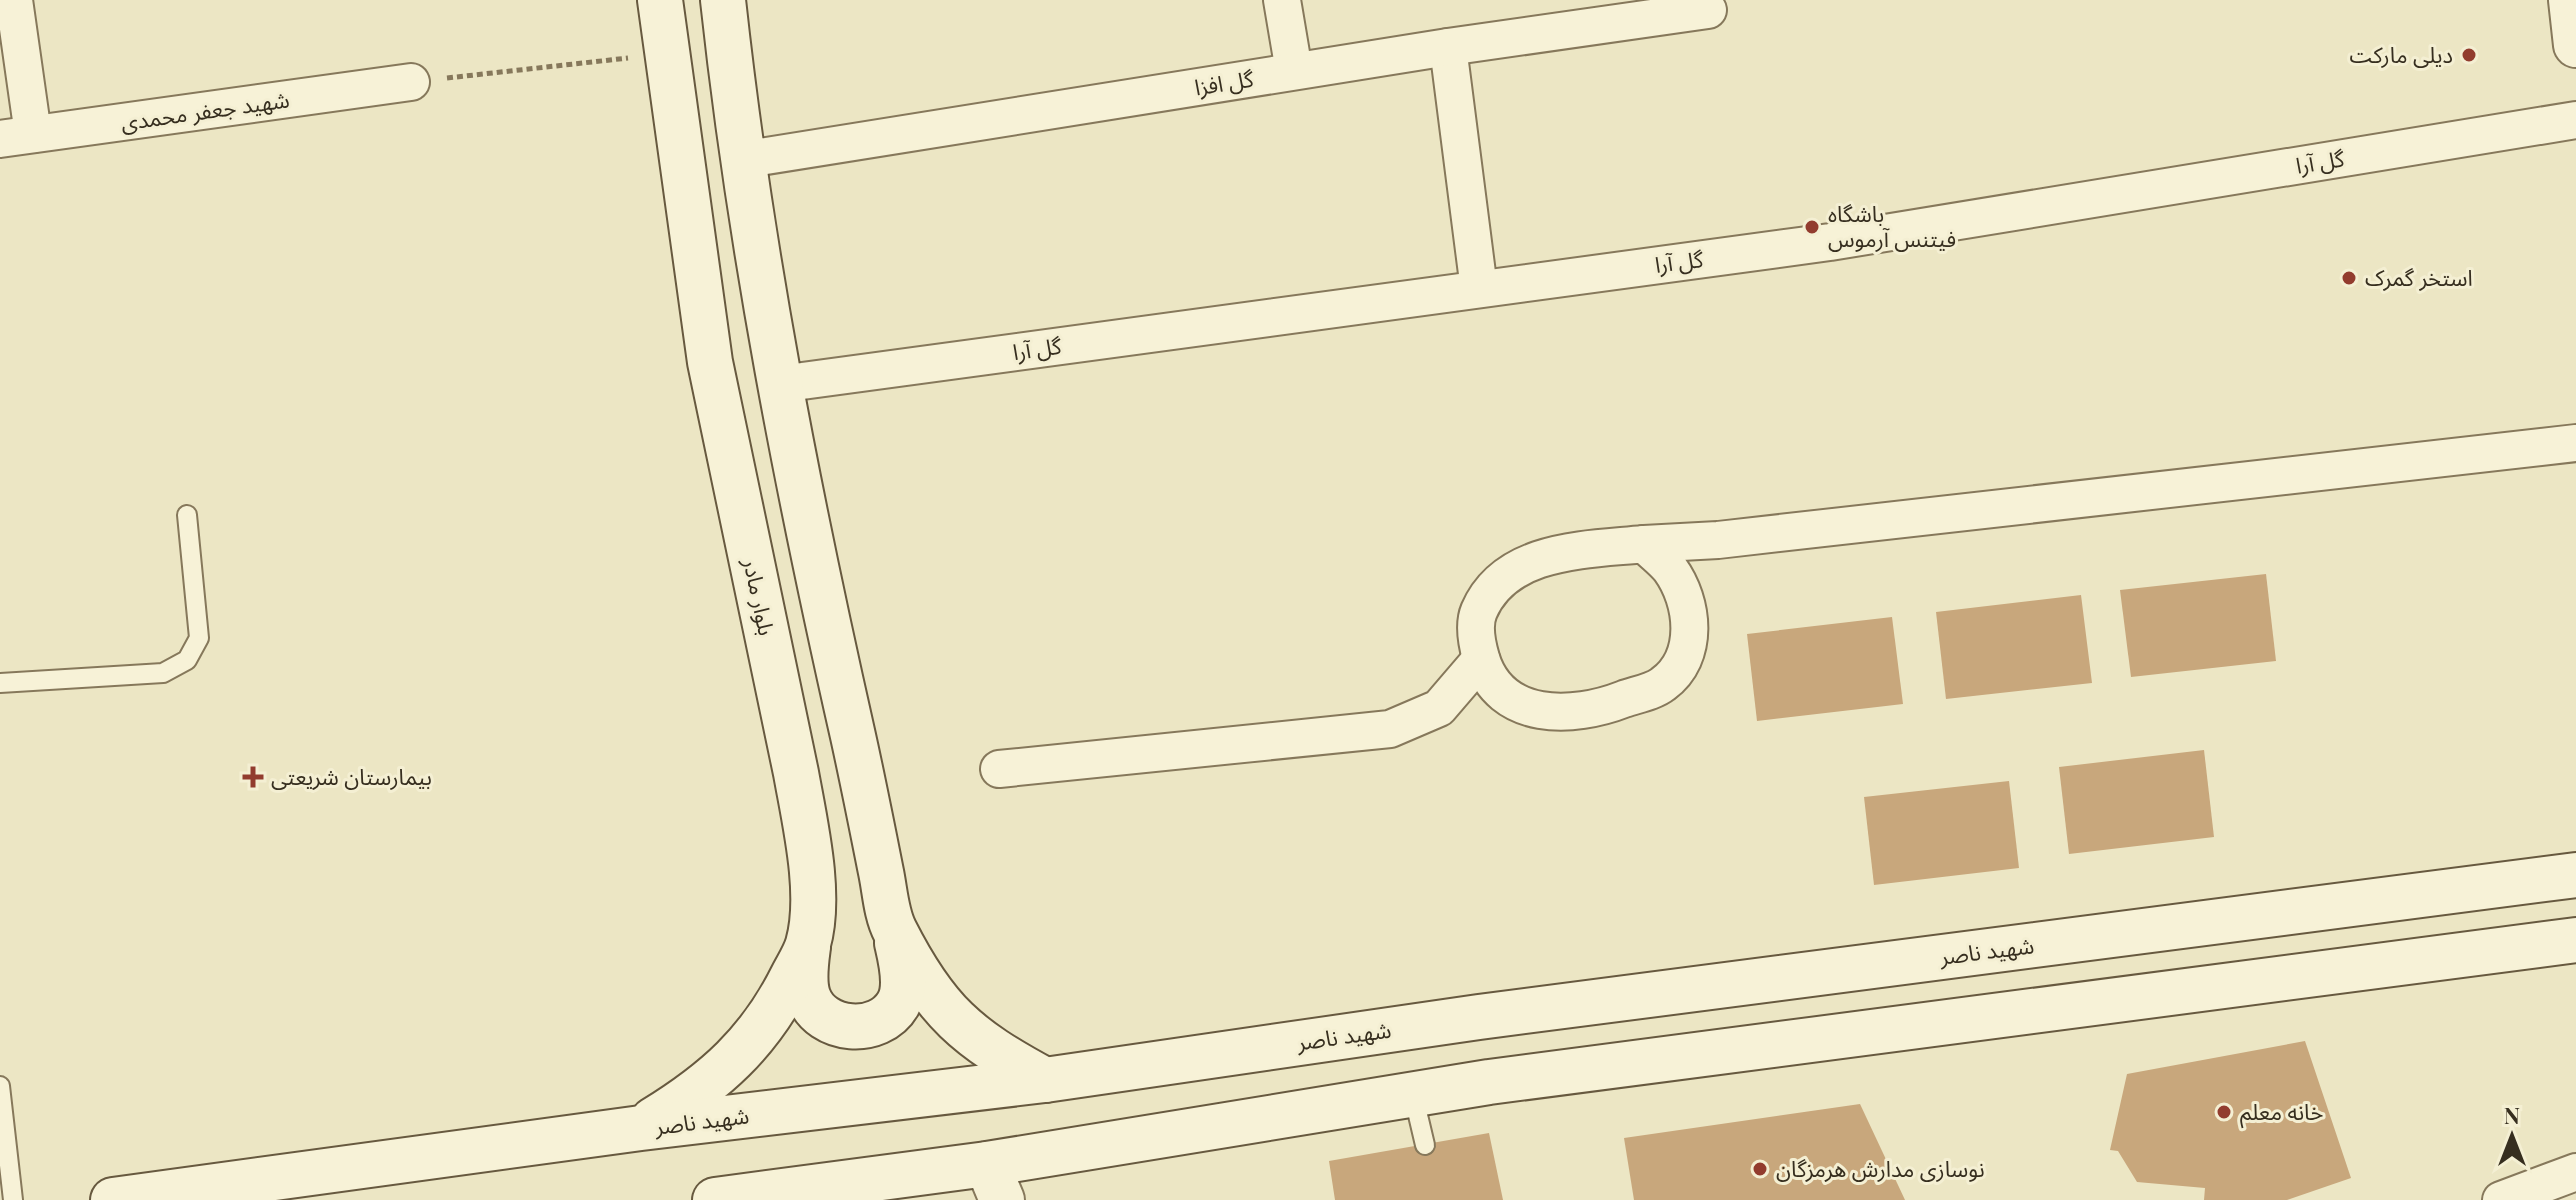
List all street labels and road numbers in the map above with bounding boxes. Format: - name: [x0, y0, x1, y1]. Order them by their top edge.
- street label: گل افزا: [1192, 62, 1256, 101]
- street label: شهید جعفر محمدی: [119, 83, 291, 137]
- street label: گل آرا: [2294, 142, 2347, 180]
- street label: گل آرا: [1653, 243, 1706, 279]
- street label: گل آرا: [1011, 330, 1064, 366]
- street label: بلوار مادر: [737, 554, 783, 638]
- street label: شهید ناصر: [1937, 929, 2036, 971]
- street label: شهید ناصر: [1294, 1014, 1393, 1057]
- street label: شهید ناصر: [652, 1099, 751, 1141]

